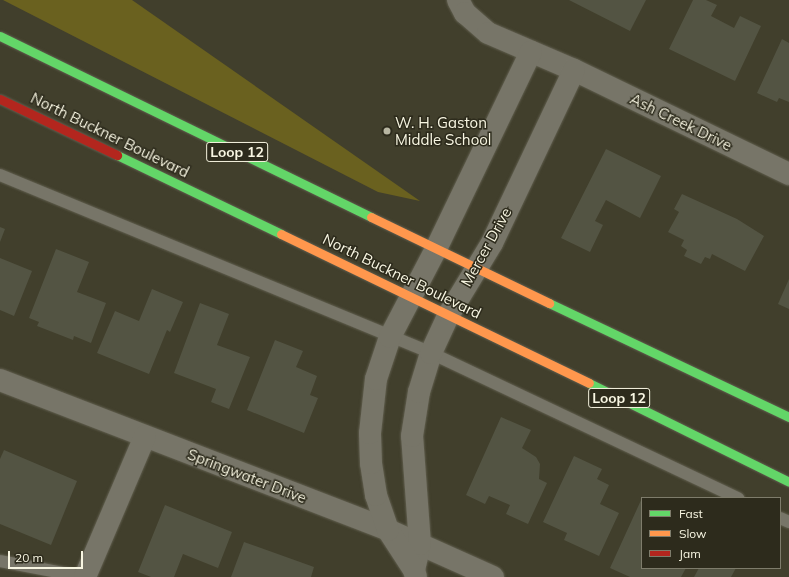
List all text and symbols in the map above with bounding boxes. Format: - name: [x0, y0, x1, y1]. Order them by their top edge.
- street label: North Buckner Boulevard: [28, 89, 192, 181]
- street label: Ash Creek Drive: [627, 90, 735, 154]
- place label: W. H. Gaston Middle School: [395, 113, 491, 148]
- marker: W. H. Gaston Middle School: [382, 126, 392, 136]
- road number: Loop 12: [206, 140, 268, 164]
- street label: Mercer Drive: [457, 204, 515, 290]
- street label: North Buckner Boulevard: [320, 230, 484, 322]
- road number: Loop 12: [588, 386, 650, 410]
- street label: Springwater Drive: [185, 445, 309, 507]
- legend: [641, 497, 781, 569]
- text: Fast: [679, 506, 703, 521]
- text: Slow: [679, 526, 707, 541]
- scale bar: [10, 543, 85, 569]
- text: Jam: [679, 546, 701, 561]
- text: 20 m: [15, 550, 43, 565]

